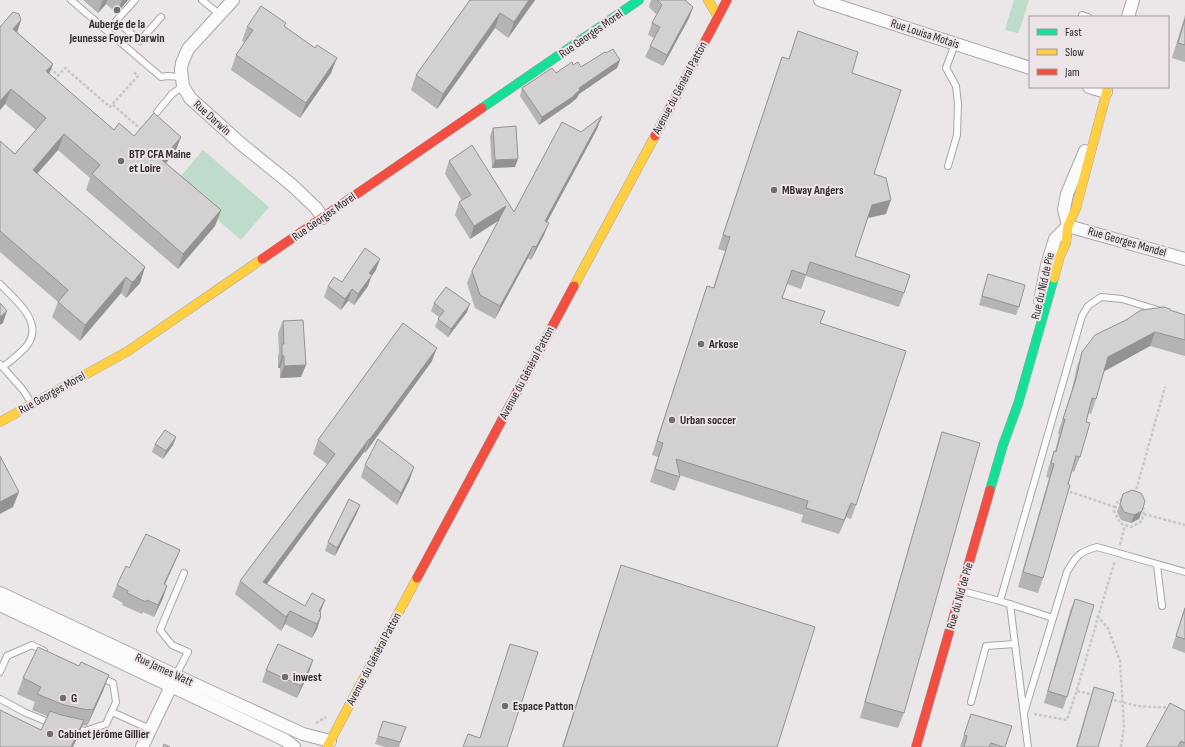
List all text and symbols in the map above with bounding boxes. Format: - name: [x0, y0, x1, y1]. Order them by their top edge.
- marker: Auberge de la Jeunesse Foyer Darwin: [112, 5, 122, 15]
- street label: Rue Georges Morel: [556, 7, 626, 61]
- street label: Rue Louisa Motais: [889, 16, 961, 52]
- legend: [1029, 16, 1169, 88]
- place label: Auberge de la Jeunesse Foyer Darwin: [68, 17, 165, 46]
- text: Fast: [1065, 25, 1082, 40]
- street label: Avenue du Général Patton: [649, 39, 711, 138]
- text: Slow: [1065, 45, 1084, 60]
- text: Jam: [1064, 65, 1080, 80]
- street label: Rue Darwin: [190, 97, 234, 139]
- place label: BTP CFA Maine et Loire: [129, 147, 191, 176]
- marker: BTP CFA Maine et Loire: [116, 156, 126, 166]
- place label: MBway Angers: [782, 183, 844, 198]
- marker: MBway Angers: [769, 185, 779, 195]
- street label: Rue Georges Morel: [289, 190, 359, 244]
- street label: Rue Georges Mandel: [1086, 224, 1168, 260]
- street label: Rue du Nid de Pie: [1028, 251, 1058, 321]
- street label: Avenue du Général Patton: [496, 324, 558, 423]
- place label: Arkose: [708, 337, 738, 352]
- marker: Arkose: [696, 339, 706, 349]
- street label: Rue Georges Morel: [16, 368, 88, 418]
- place label: Urban soccer: [680, 413, 736, 428]
- marker: Urban soccer: [667, 415, 677, 425]
- street label: Rue du Nid de Pie: [943, 561, 977, 631]
- street label: Avenue du Général Patton: [343, 610, 405, 709]
- street label: Rue James Watt: [132, 650, 196, 690]
- place label: inwest: [293, 670, 322, 685]
- marker: inwest: [280, 672, 290, 682]
- place label: G: [71, 691, 77, 706]
- marker: G: [58, 693, 68, 703]
- place label: Espace Patton: [513, 699, 574, 714]
- marker: Espace Patton: [500, 701, 510, 711]
- place label: Cabinet Jérôme Gillier: [58, 727, 150, 742]
- marker: Cabinet Jérôme Gillier: [45, 729, 55, 739]

